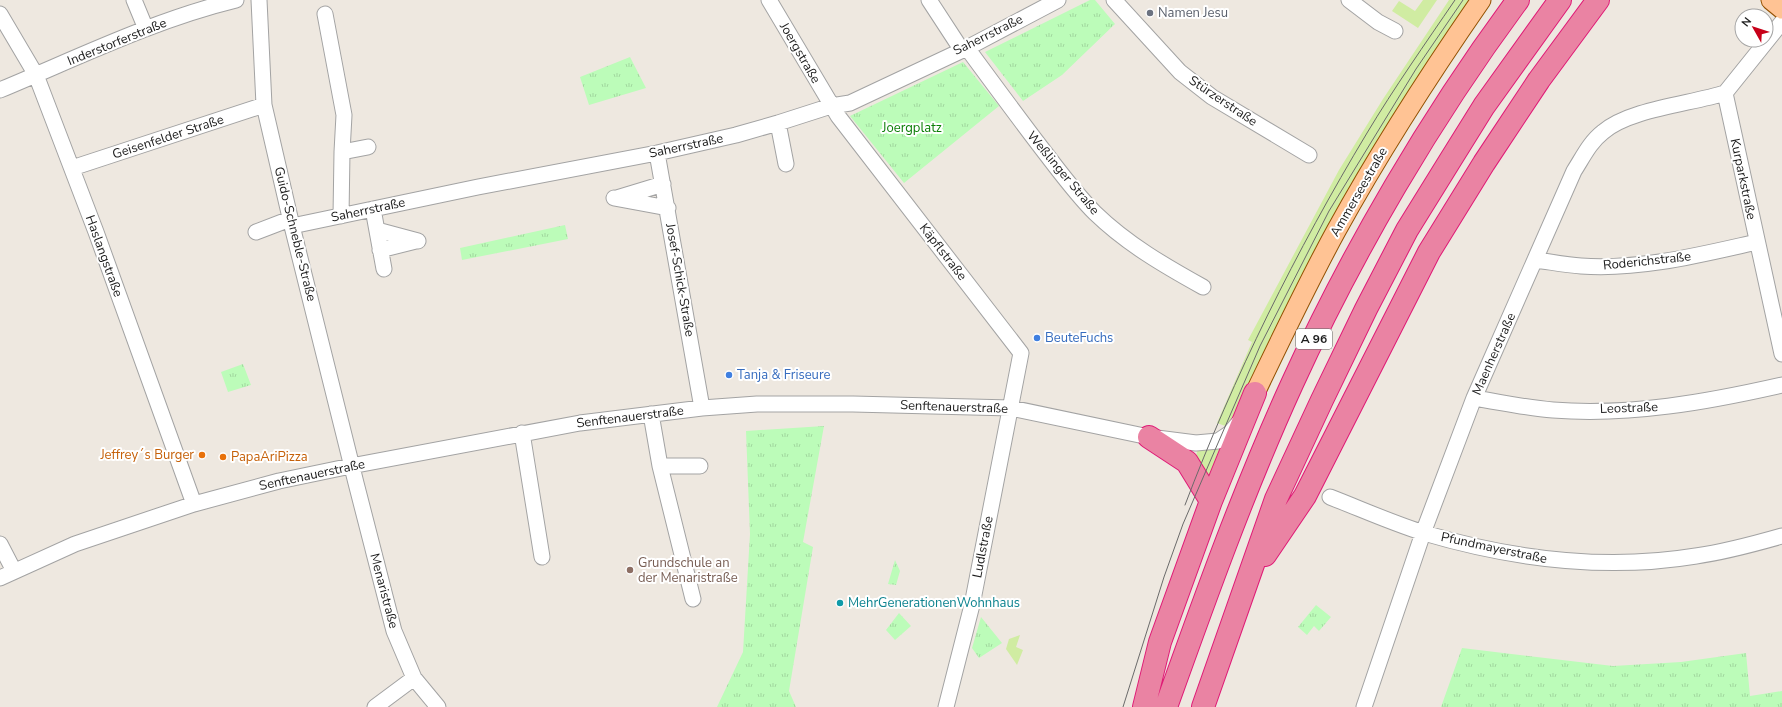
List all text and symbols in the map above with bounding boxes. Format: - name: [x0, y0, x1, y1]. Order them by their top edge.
- place label: Namen Jesu: [1158, 4, 1228, 22]
- marker: Namen Jesu: [1145, 8, 1155, 18]
- north arrow: [1734, 8, 1774, 48]
- street label: Saherrstraße: [950, 10, 1026, 60]
- street label: Inderstorferstraße: [65, 14, 169, 70]
- text: N: [1738, 14, 1755, 30]
- street label: Joergstraße: [775, 18, 825, 87]
- street label: Stürzerstraße: [1185, 71, 1261, 131]
- street label: Geisenfelder Straße: [110, 110, 226, 164]
- park label: Joergplatz: [881, 119, 942, 137]
- street label: Weßlinger Straße: [1023, 127, 1103, 219]
- street label: Saherrstraße: [647, 129, 725, 163]
- street label: Kurparkstraße: [1726, 137, 1760, 221]
- street label: Ammerseestraße: [1326, 144, 1392, 240]
- street label: Guido-Schneble-Straße: [270, 165, 320, 303]
- street label: Saherrstraße: [329, 193, 407, 227]
- street label: Haslangstraße: [81, 213, 127, 300]
- street label: Käpflstraße: [915, 220, 971, 284]
- street label: Josef-Schick-Straße: [661, 221, 699, 338]
- street label: Roderichstraße: [1602, 247, 1692, 275]
- street label: Maenherstraße: [1468, 310, 1520, 398]
- place label: BeuteFuchs: [1045, 329, 1113, 347]
- road number: A 96: [1296, 329, 1332, 349]
- marker: BeuteFuchs: [1032, 333, 1042, 343]
- place label: Tanja & Friseure: [737, 366, 830, 384]
- marker: Tanja & Friseure: [724, 370, 734, 380]
- street label: Senftenauerstraße: [900, 396, 1008, 418]
- street label: Leostraße: [1600, 398, 1659, 418]
- street label: Senftenauerstraße: [575, 401, 685, 433]
- place label: Jeffrey´s Burger: [99, 446, 194, 464]
- place label: PapaAriPizza: [231, 448, 308, 466]
- marker: Jeffrey´s Burger: [197, 450, 207, 460]
- marker: PapaAriPizza: [218, 452, 228, 462]
- street label: Senftenauerstraße: [257, 455, 367, 495]
- street label: Ludlstraße: [968, 514, 998, 580]
- street label: Pfundmayerstraße: [1439, 528, 1549, 568]
- street label: Menaristraße: [365, 551, 403, 631]
- place label: Grundschule an der Menaristraße: [638, 554, 738, 587]
- marker: Grundschule an der Menaristraße: [625, 565, 635, 575]
- place label: MehrGenerationenWohnhaus: [848, 594, 1020, 612]
- marker: MehrGenerationenWohnhaus: [835, 598, 845, 608]

